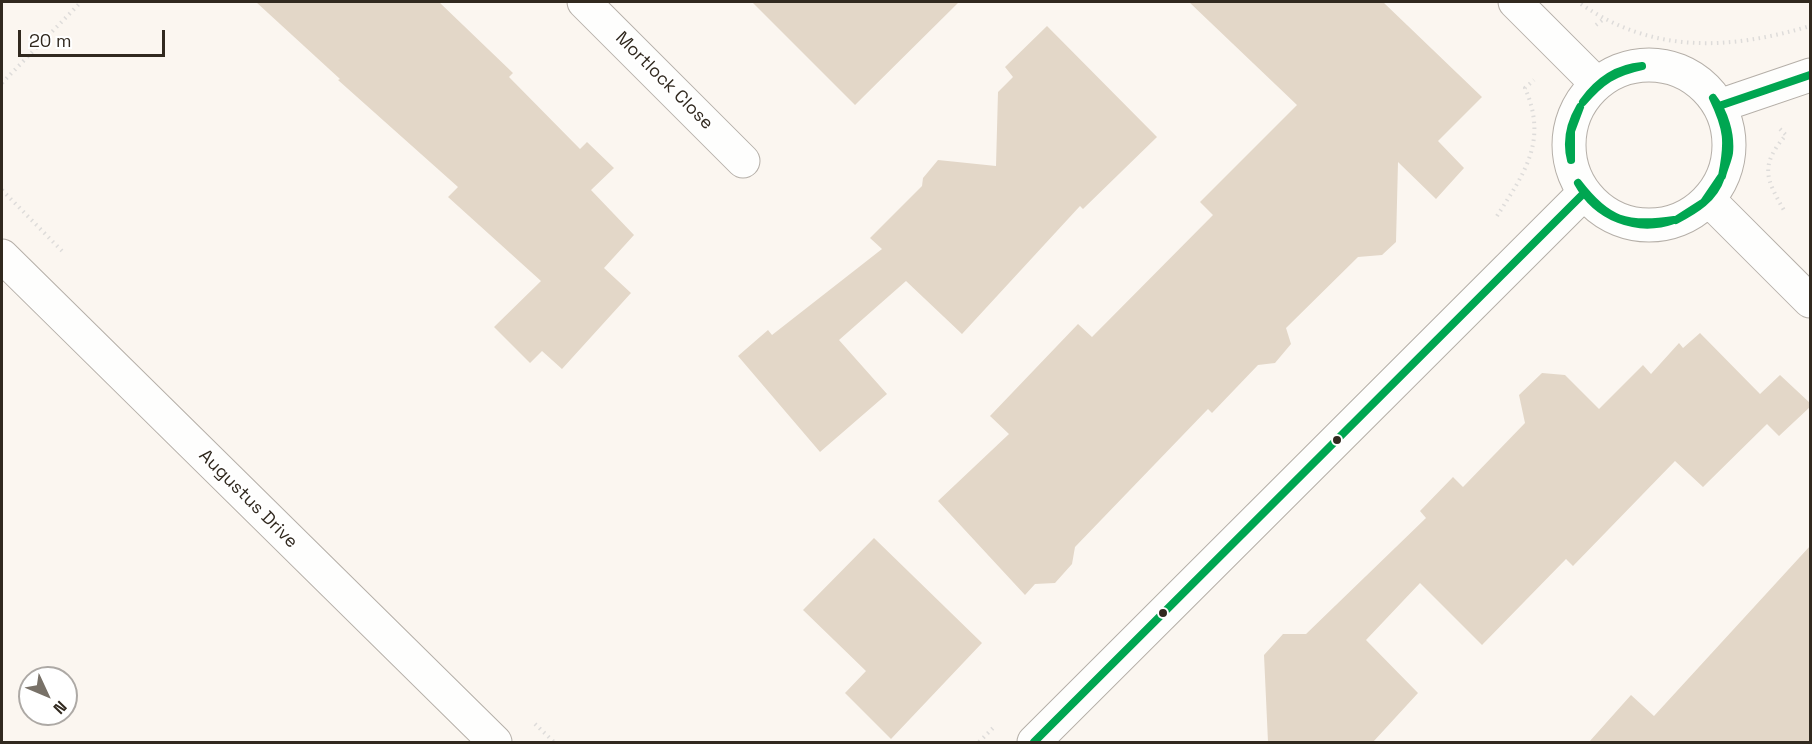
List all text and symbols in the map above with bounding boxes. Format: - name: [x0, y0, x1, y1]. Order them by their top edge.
- scale bar: [21, 18, 168, 56]
- street label: Mortlock Close: [611, 28, 717, 134]
- text: 20 m: [29, 29, 72, 52]
- unlabelled marker: [1331, 434, 1343, 446]
- street label: Augustus Drive: [194, 445, 302, 553]
- unlabelled marker: [1157, 607, 1169, 619]
- north arrow: [18, 666, 78, 726]
- text: N: [49, 696, 71, 719]

